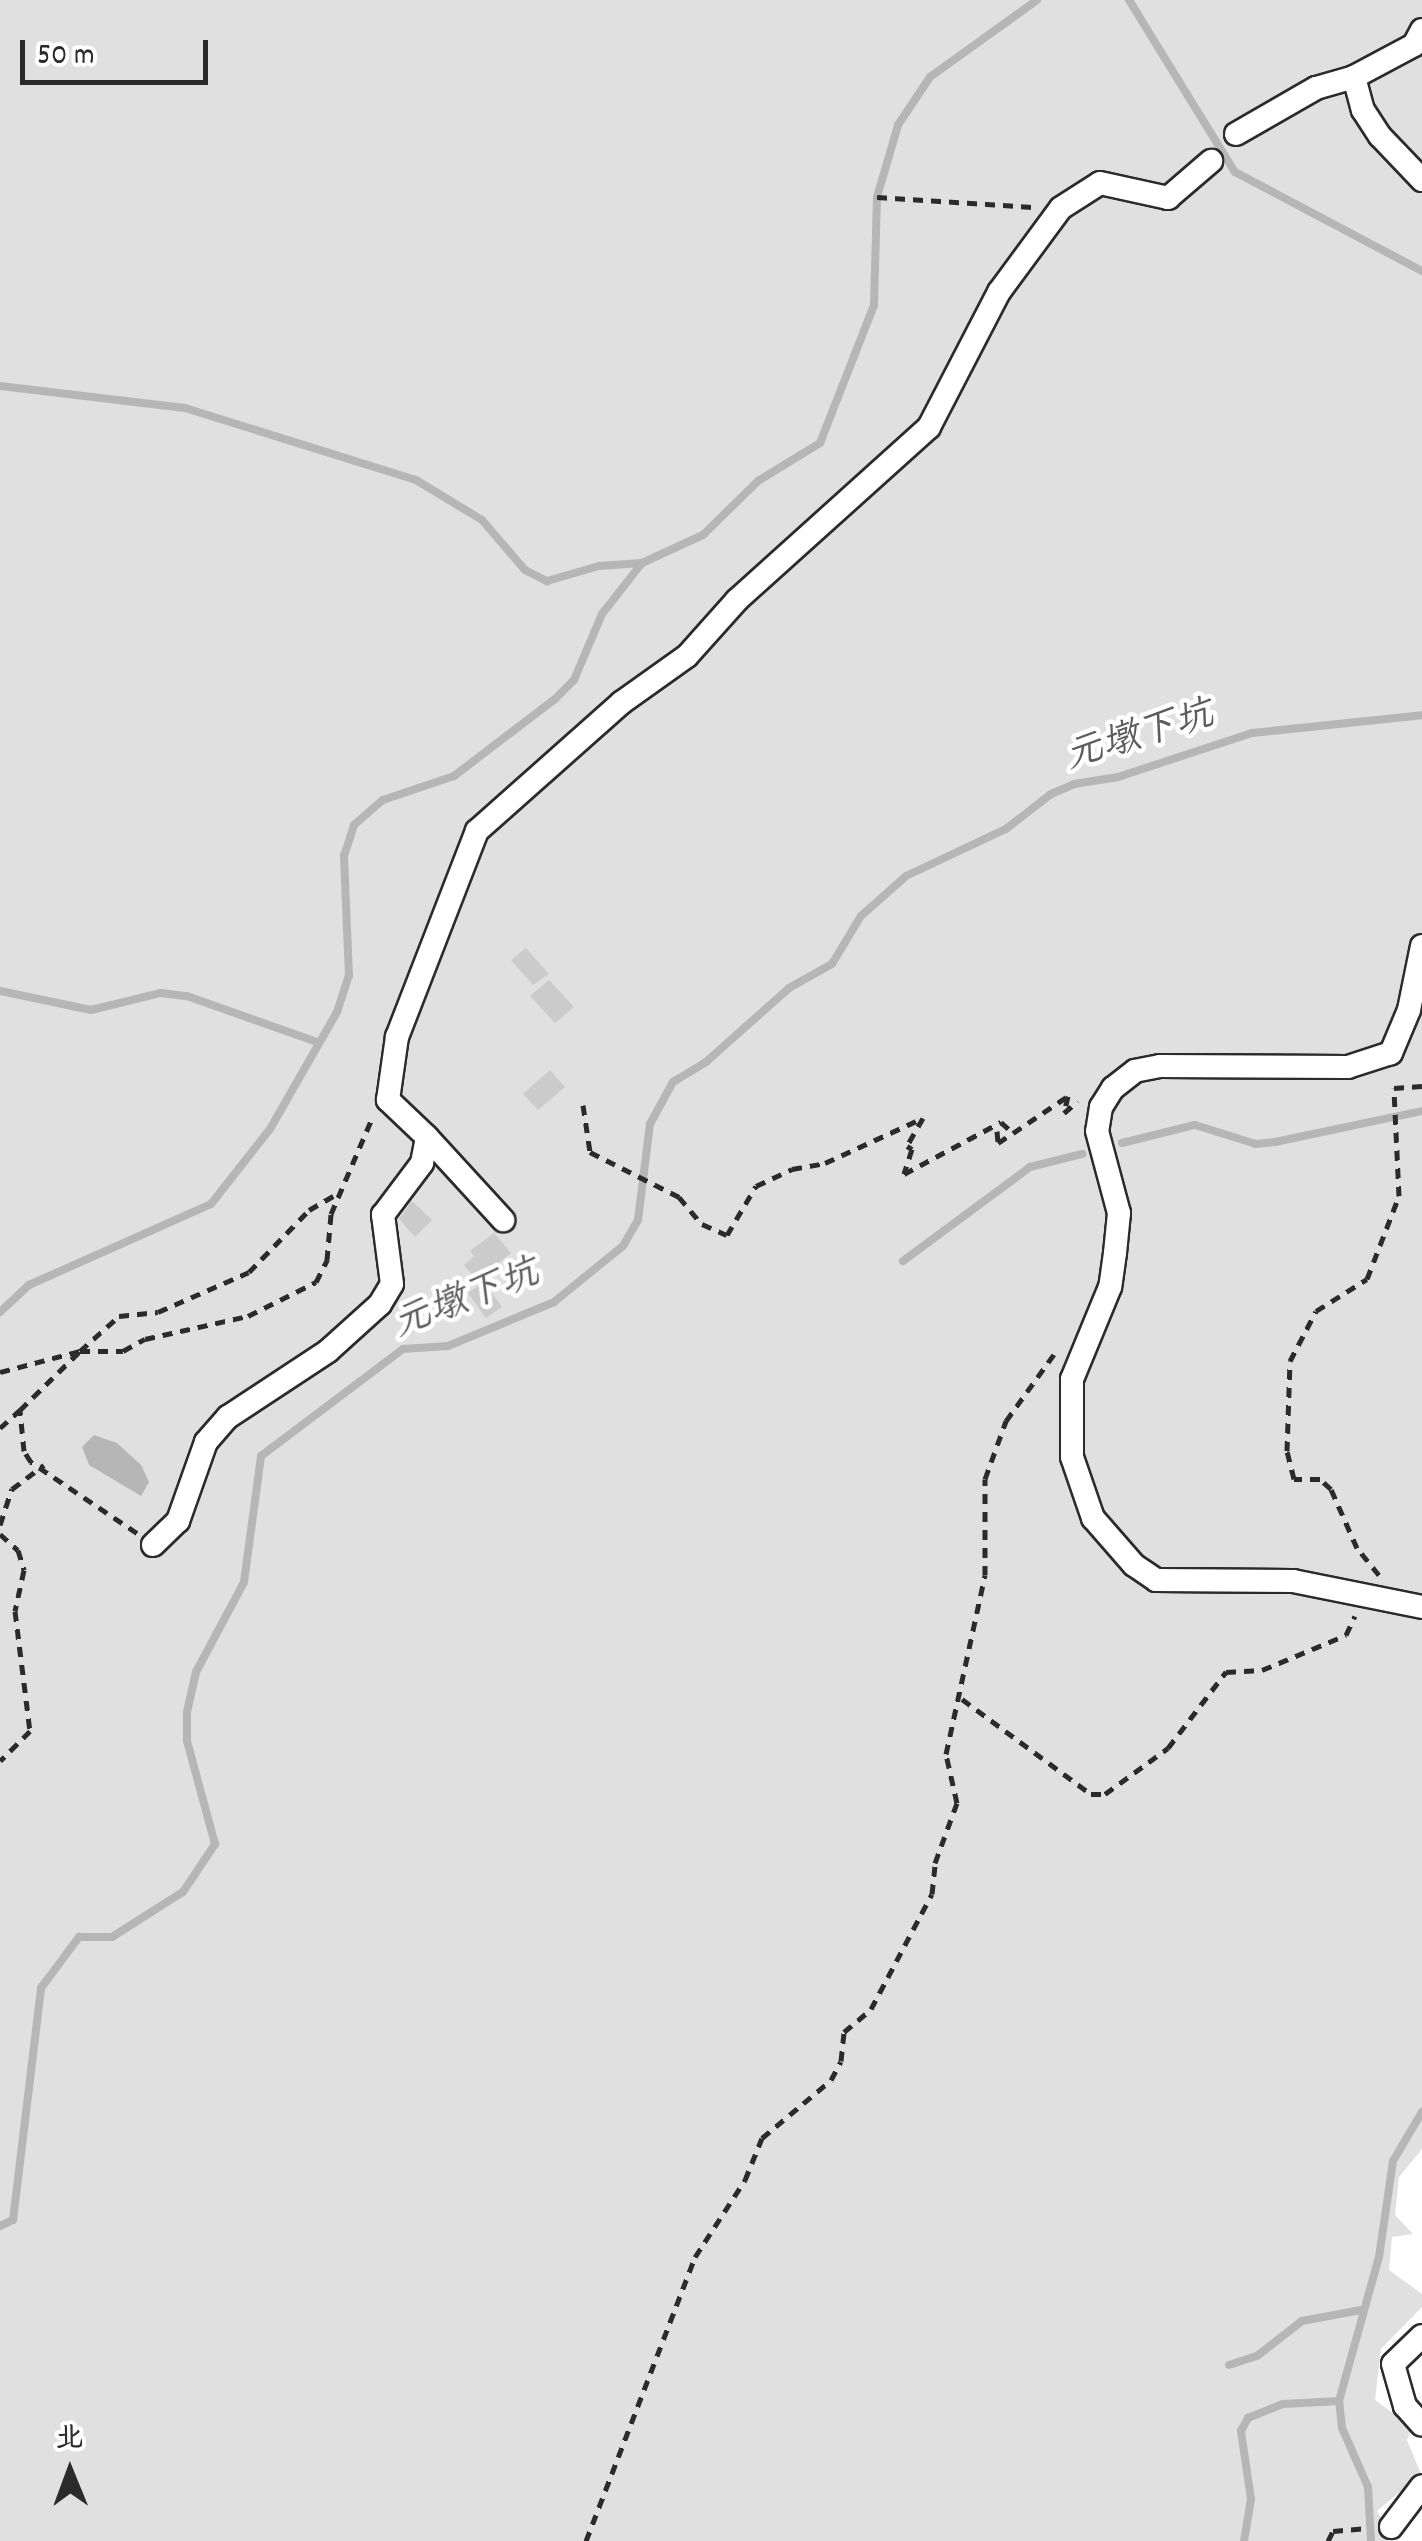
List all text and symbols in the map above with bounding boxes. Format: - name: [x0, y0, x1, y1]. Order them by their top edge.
- scale bar: [25, 20, 212, 82]
- text: 50 m: [37, 36, 95, 79]
- water label: 元墩下坑: [1061, 694, 1219, 782]
- water label: 元墩下坑: [388, 1252, 546, 1350]
- north arrow: [20, 2421, 120, 2521]
- text: 北: [55, 2421, 84, 2461]

